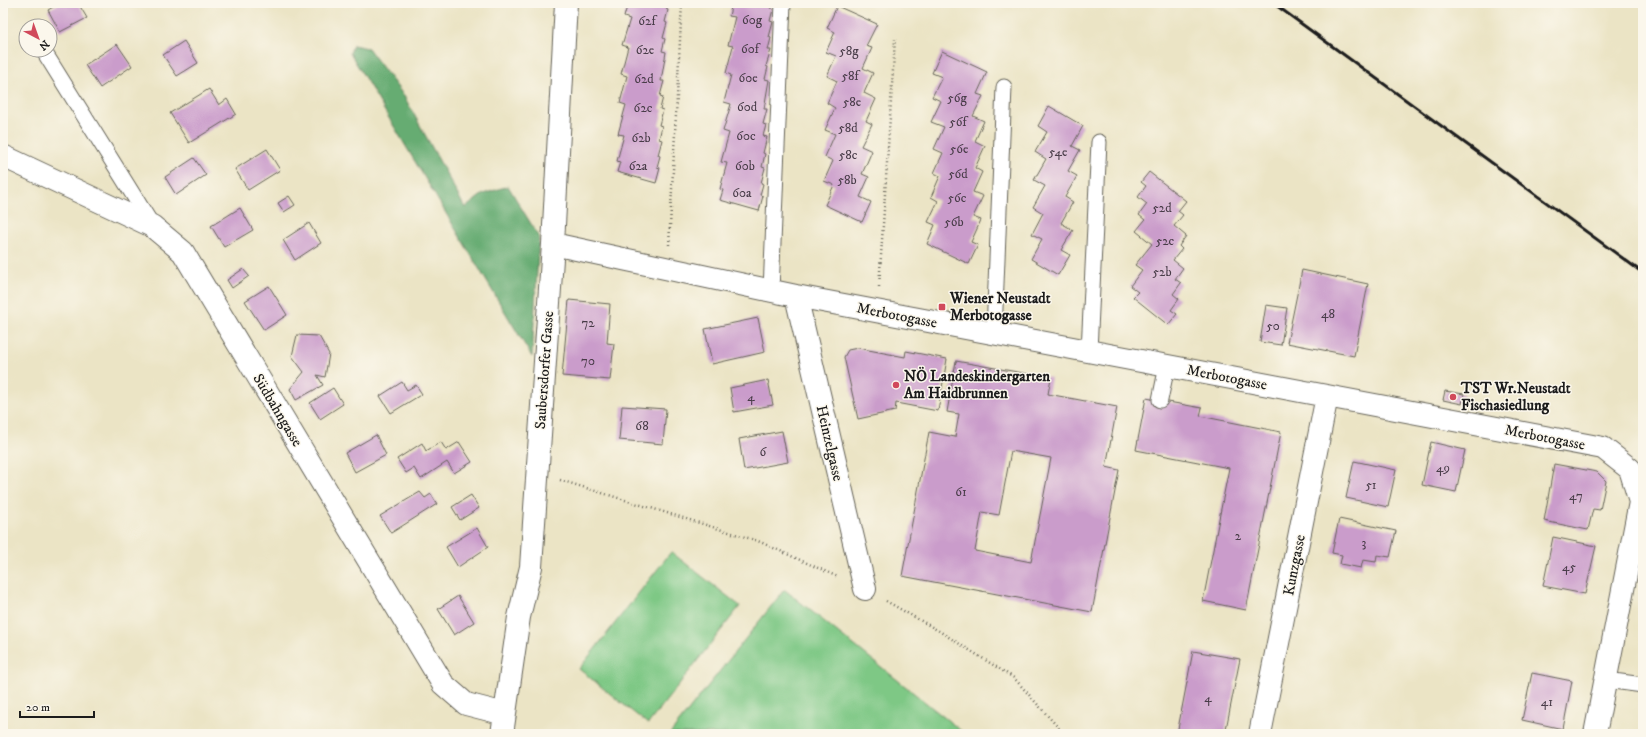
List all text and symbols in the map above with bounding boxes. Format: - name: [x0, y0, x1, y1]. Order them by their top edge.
- house number: 60g: [742, 12, 763, 28]
- house number: 62f: [638, 13, 658, 29]
- north arrow: [18, 18, 58, 58]
- text: N: [36, 37, 52, 53]
- house number: 60f: [741, 41, 761, 57]
- house number: 62e: [636, 42, 654, 58]
- house number: 58g: [839, 43, 859, 59]
- house number: 58f: [841, 68, 860, 84]
- house number: 60e: [738, 70, 758, 86]
- house number: 62d: [634, 71, 654, 87]
- house number: 56g: [947, 90, 967, 106]
- house number: 58e: [843, 94, 861, 110]
- house number: 60d: [737, 99, 758, 115]
- house number: 62c: [634, 100, 653, 116]
- house number: 56f: [949, 114, 969, 130]
- house number: 58d: [838, 120, 858, 136]
- house number: 60c: [736, 128, 756, 144]
- house number: 62b: [631, 130, 651, 146]
- house number: 56e: [950, 141, 968, 157]
- house number: 54e: [1049, 144, 1067, 160]
- house number: 58c: [839, 147, 858, 163]
- house number: 62a: [629, 158, 648, 174]
- house number: 60b: [735, 158, 755, 174]
- house number: 56d: [948, 166, 968, 182]
- house number: 58b: [837, 172, 857, 188]
- house number: 60a: [732, 185, 752, 201]
- house number: 56c: [948, 190, 967, 206]
- house number: 52d: [1152, 200, 1172, 216]
- house number: 56b: [944, 214, 964, 230]
- house number: 52c: [1156, 233, 1175, 249]
- house number: 52b: [1153, 264, 1171, 280]
- place label: Wiener Neustadt Merbotogasse: [949, 289, 1051, 325]
- street label: Merbotogasse: [855, 298, 939, 333]
- marker: Wiener Neustadt Merbotogasse: [937, 302, 947, 312]
- house number: 48: [1321, 306, 1335, 322]
- street label: Saubersdorfer Gasse: [531, 310, 558, 430]
- house number: 72: [581, 315, 595, 331]
- house number: 50: [1266, 318, 1280, 334]
- house number: 70: [581, 353, 595, 369]
- street label: Merbotogasse: [1185, 360, 1269, 395]
- place label: NÖ Landeskindergarten Am Haidbrunnen: [903, 366, 1050, 403]
- street label: Südbahngasse: [248, 370, 307, 450]
- place label: TST Wr.Neustadt Fischasiedlung: [1460, 379, 1571, 415]
- marker: NÖ Landeskindergarten Am Haidbrunnen: [891, 380, 901, 390]
- house number: 4: [747, 389, 755, 405]
- marker: TST Wr.Neustadt Fischasiedlung: [1448, 392, 1458, 402]
- street label: Heinzelgasse: [812, 403, 847, 483]
- house number: 68: [635, 418, 649, 434]
- street label: Merbotogasse: [1503, 420, 1587, 455]
- house number: 6: [760, 444, 768, 460]
- house number: 49: [1436, 460, 1450, 476]
- house number: 51: [1365, 477, 1377, 493]
- house number: 61: [955, 484, 967, 500]
- house number: 47: [1569, 488, 1583, 504]
- house number: 2: [1235, 528, 1242, 544]
- street label: Kunzgasse: [1279, 533, 1310, 597]
- house number: 3: [1362, 535, 1367, 551]
- house number: 45: [1562, 559, 1576, 575]
- house number: 4: [1204, 690, 1212, 706]
- scale bar: [20, 693, 94, 719]
- house number: 41: [1541, 694, 1553, 710]
- text: 20 m: [26, 700, 50, 715]

